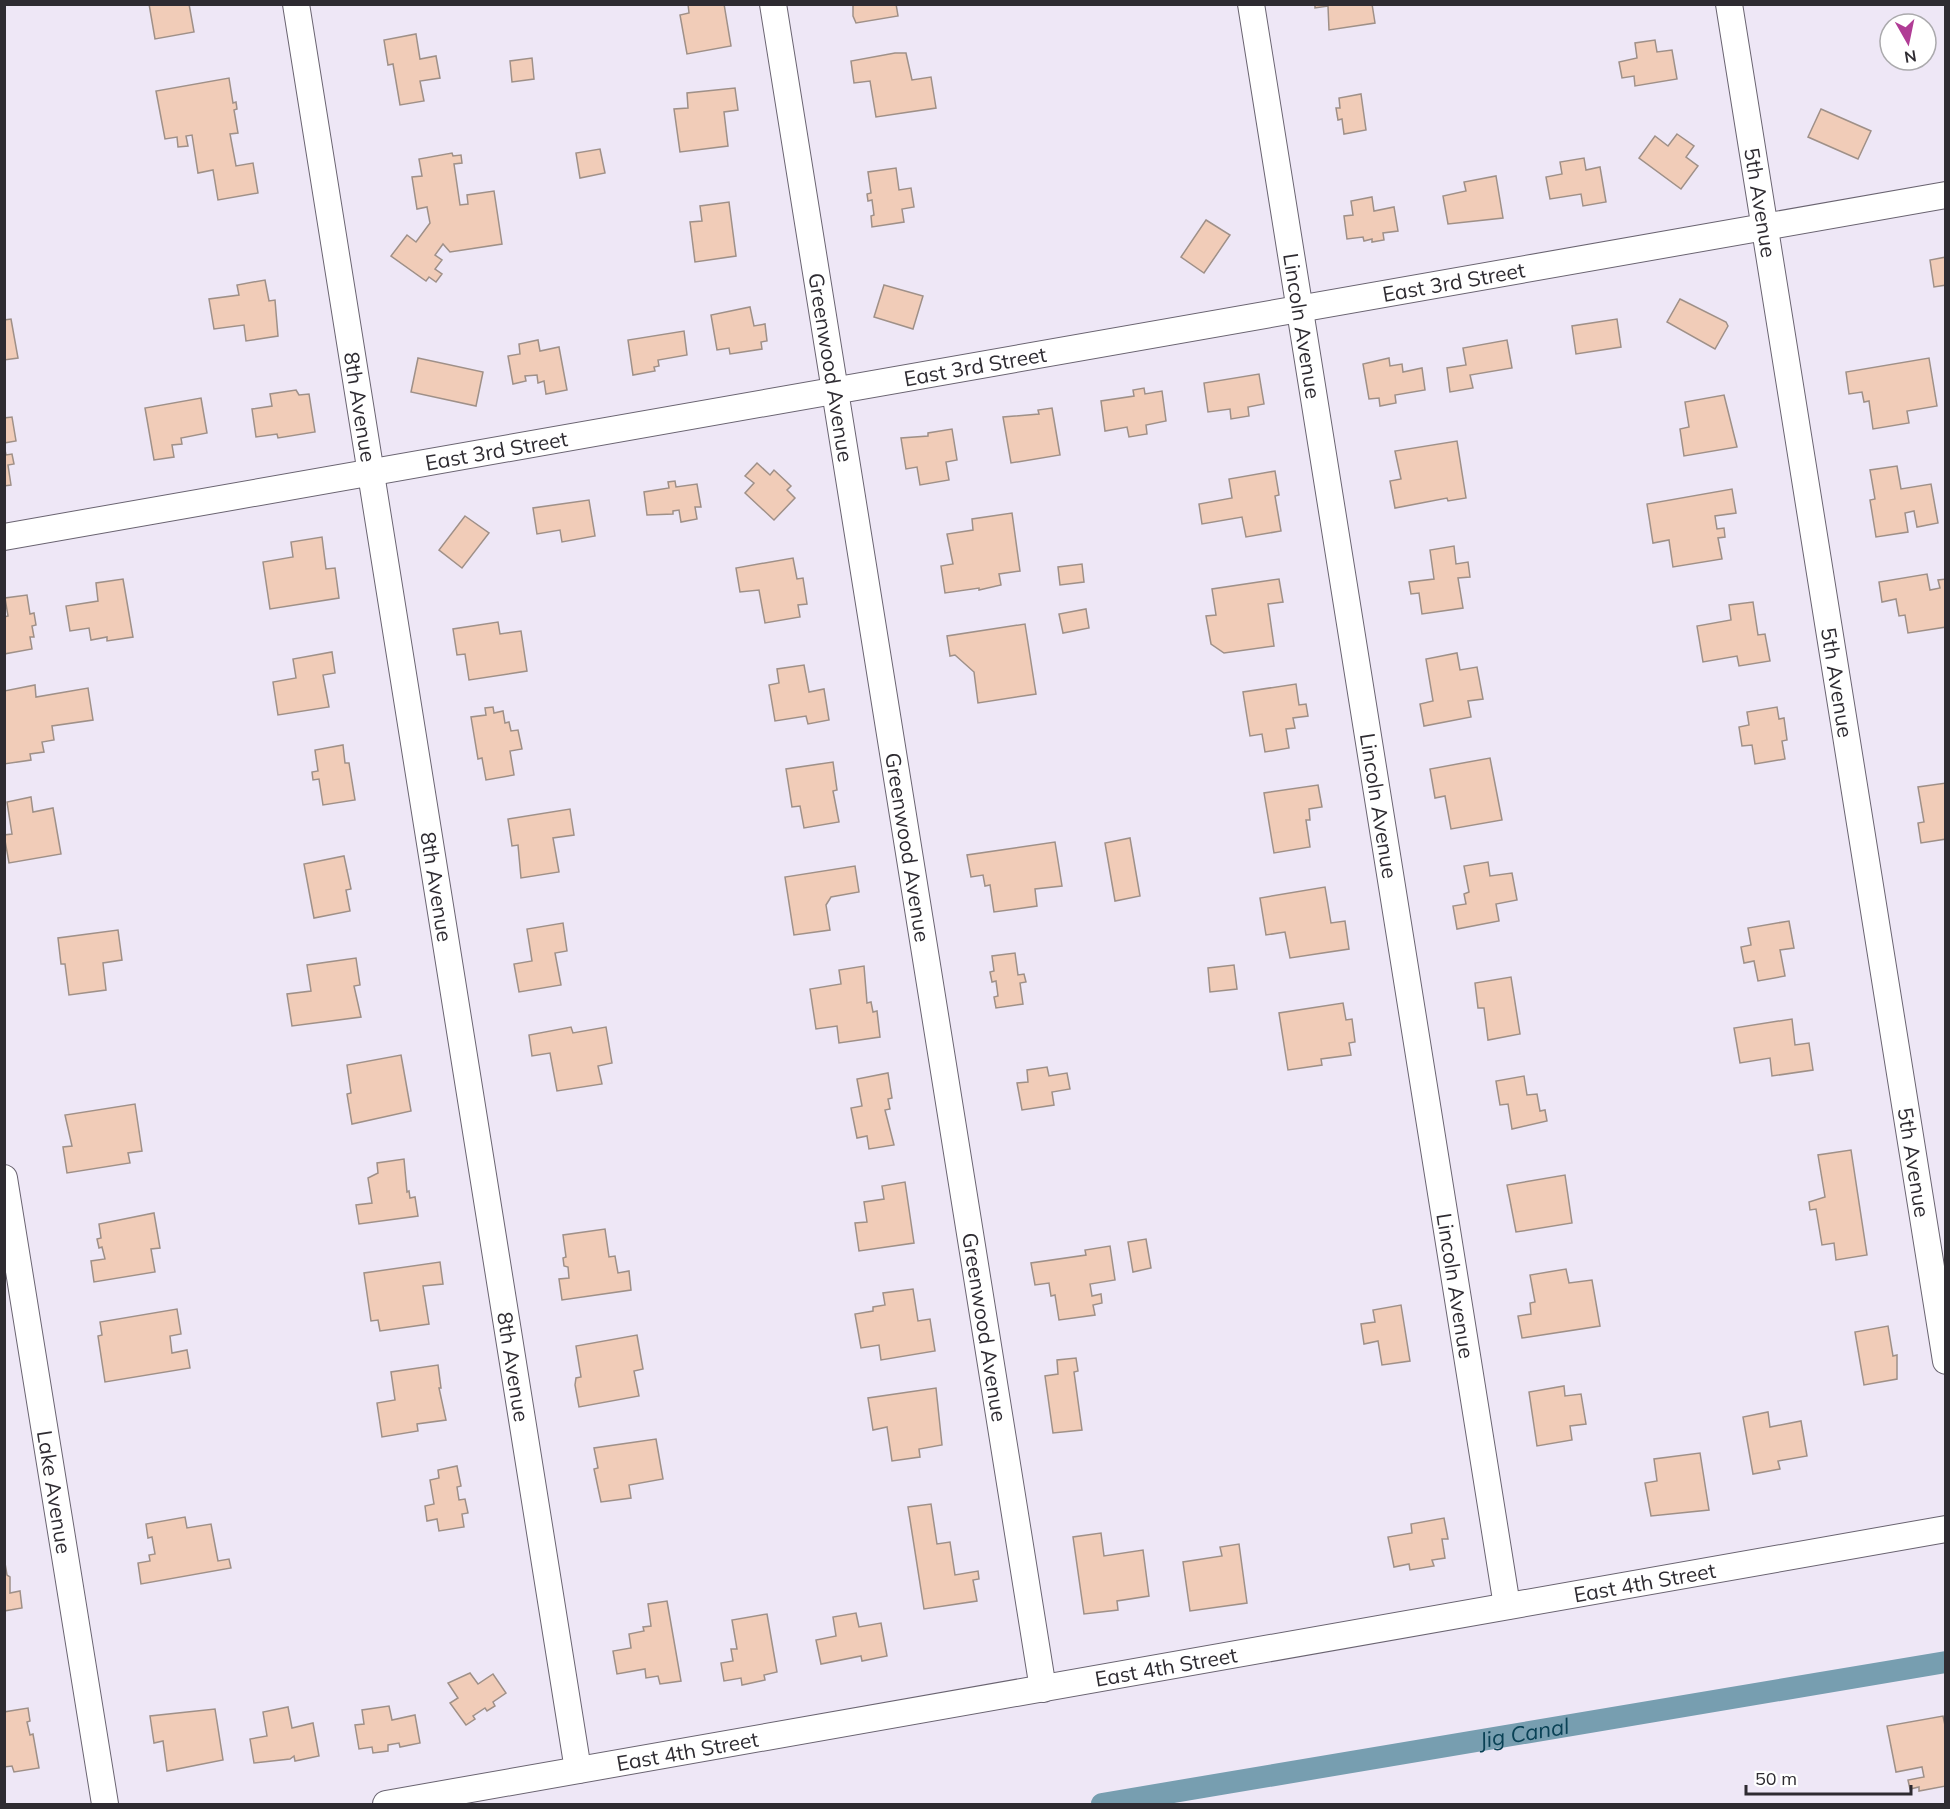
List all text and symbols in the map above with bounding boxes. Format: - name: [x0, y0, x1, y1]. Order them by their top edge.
- north arrow: [1878, 12, 1938, 72]
- text: N: [1903, 46, 1918, 68]
- street label: 5th Avenue: [1739, 146, 1782, 259]
- street label: Lincoln Avenue: [1278, 251, 1327, 401]
- street label: East 3rd Street: [1380, 256, 1527, 307]
- street label: Greenwood Avenue: [803, 271, 859, 464]
- street label: East 3rd Street: [902, 341, 1048, 391]
- street label: 8th Avenue: [339, 350, 382, 464]
- street label: East 3rd Street: [423, 425, 570, 476]
- street label: 5th Avenue: [1816, 626, 1859, 739]
- street label: Lincoln Avenue: [1355, 731, 1404, 880]
- street label: Greenwood Avenue: [880, 751, 936, 944]
- street label: 8th Avenue: [415, 830, 459, 944]
- street label: 5th Avenue: [1893, 1105, 1936, 1219]
- street label: Lincoln Avenue: [1431, 1211, 1480, 1360]
- street label: Greenwood Avenue: [957, 1231, 1013, 1424]
- street label: 8th Avenue: [492, 1310, 535, 1424]
- street label: Lake Avenue: [32, 1428, 77, 1556]
- street label: East 4th Street: [1572, 1557, 1718, 1607]
- street label: East 4th Street: [1093, 1641, 1239, 1692]
- water label: Jig Canal: [1475, 1712, 1572, 1755]
- street label: East 4th Street: [614, 1726, 760, 1776]
- scale bar: [1746, 1758, 1911, 1796]
- text: 50 m: [1755, 1767, 1797, 1790]

